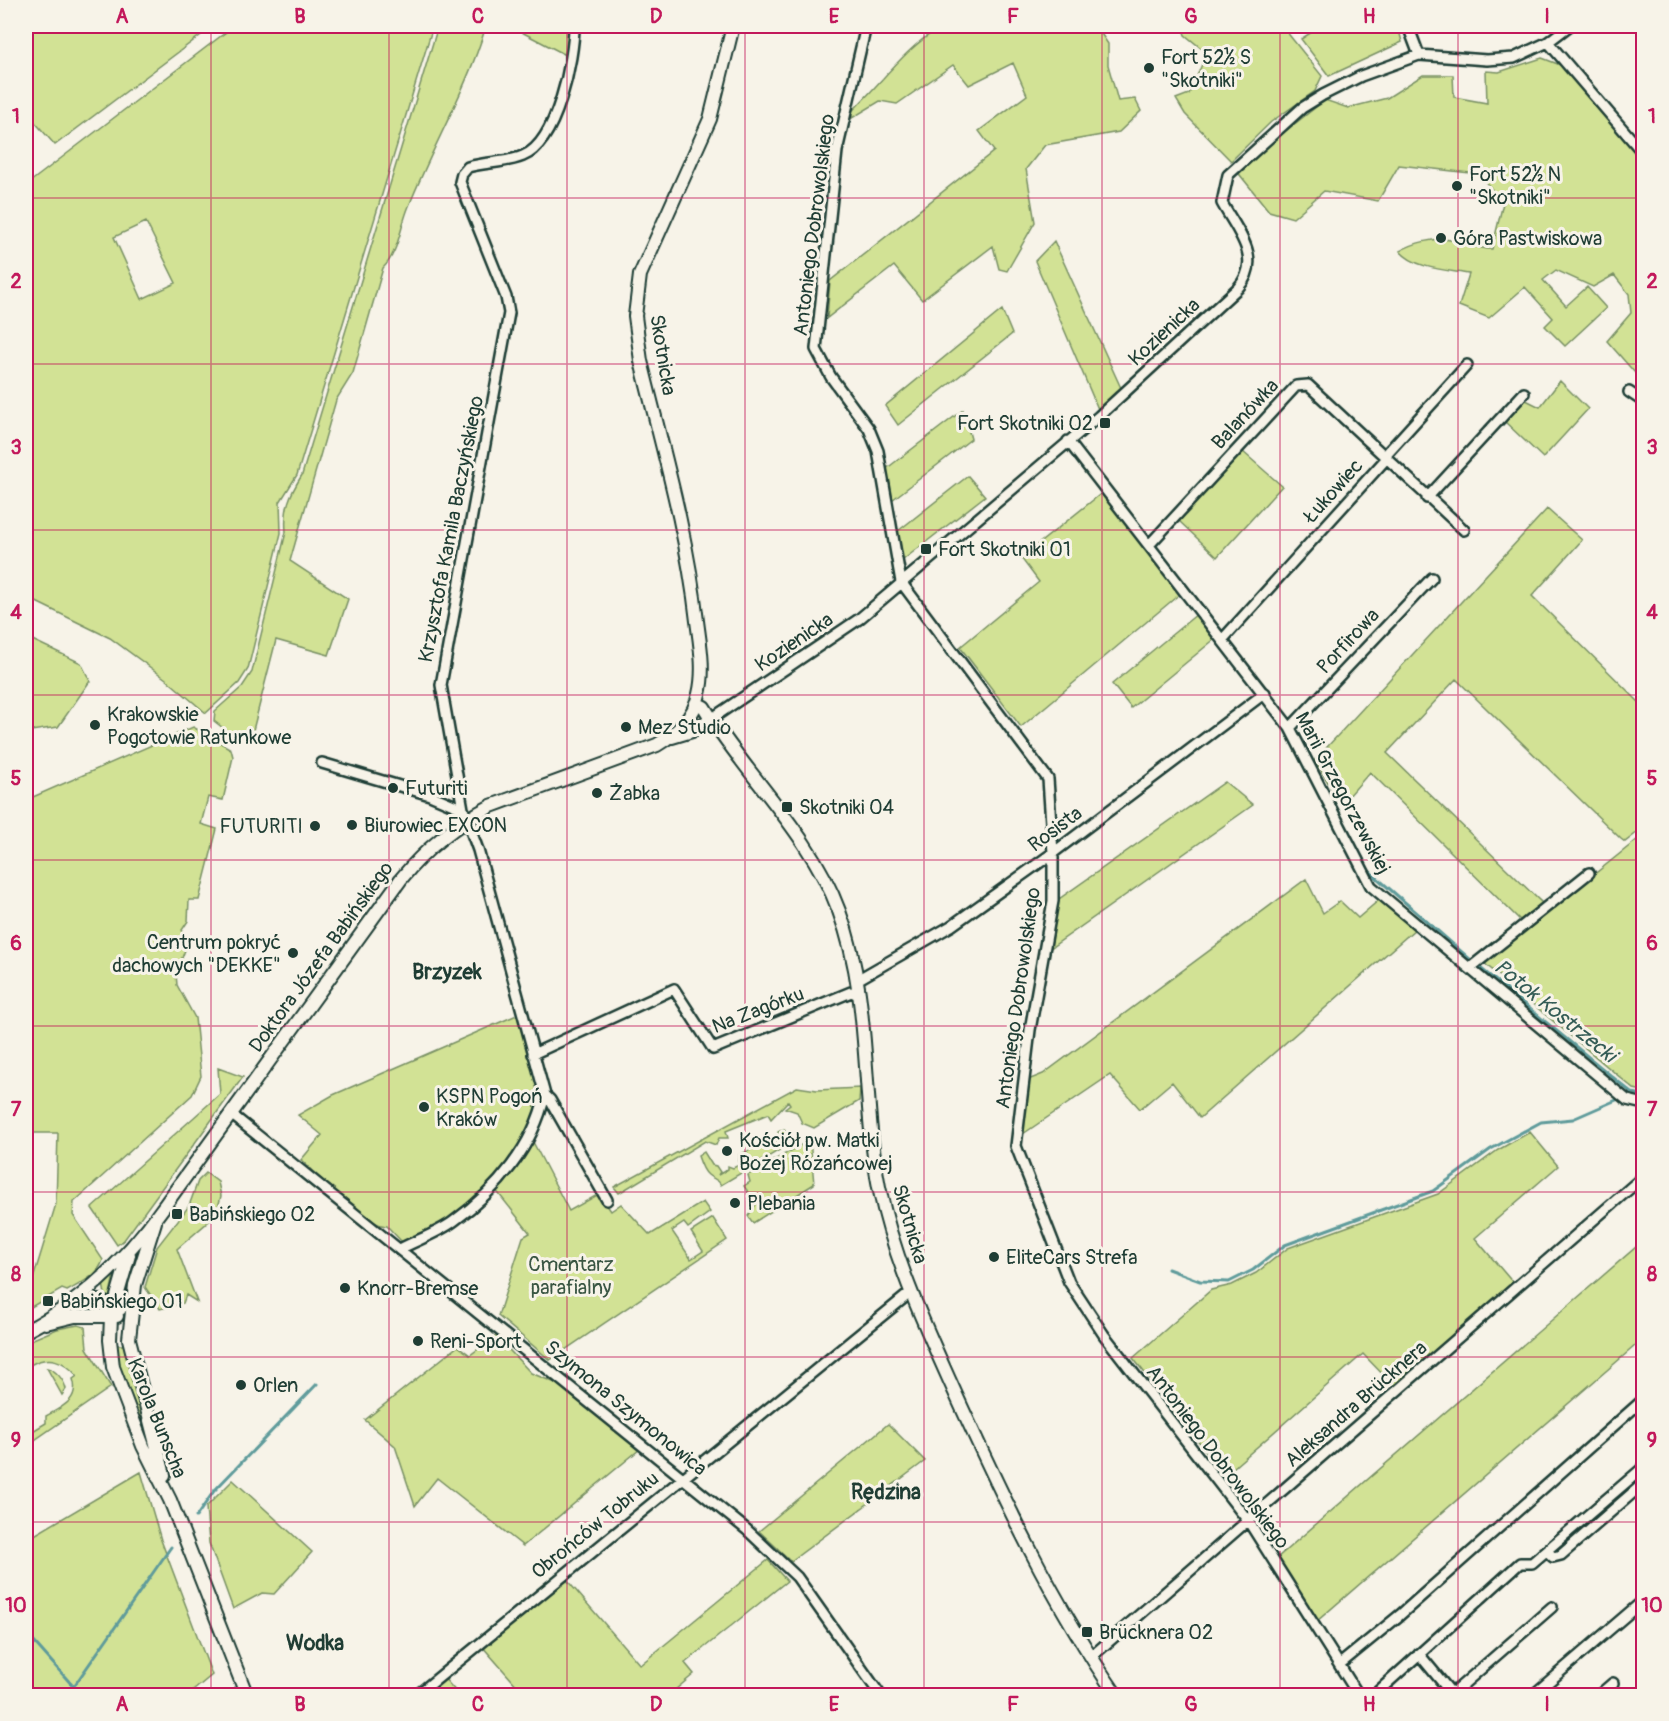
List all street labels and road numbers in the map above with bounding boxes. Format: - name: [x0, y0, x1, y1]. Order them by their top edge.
- street label: Antoniego Dobrowolskiego: [788, 112, 840, 337]
- street label: Kozienicka: [1123, 293, 1205, 371]
- street label: Skotnicka: [644, 313, 682, 397]
- street label: Balanówka: [1206, 373, 1284, 455]
- street label: Krzysztofa Kamila Baczyńskiego: [413, 393, 489, 664]
- street label: Łukowiec: [1296, 454, 1368, 530]
- street label: Porfirowa: [1311, 603, 1385, 679]
- street label: Kozienicka: [750, 607, 838, 677]
- street label: Marii Grzegorzewskiej: [1290, 708, 1396, 878]
- street label: Rosista: [1023, 801, 1087, 857]
- street label: Doktora Józefa Babińskiego: [243, 856, 399, 1057]
- street label: Antoniego Dobrowolskiego: [990, 885, 1046, 1110]
- street label: Na Zagórku: [708, 981, 808, 1039]
- street label: Skotnicka: [887, 1181, 933, 1267]
- street label: Szymona Szymonowica: [540, 1335, 712, 1481]
- street label: Aleksandra Brücknera: [1280, 1335, 1432, 1473]
- street label: Karola Bunscha: [122, 1354, 192, 1482]
- street label: Antoniego Dobrowolskiego: [1141, 1360, 1295, 1554]
- street label: Obrońców Tobruku: [526, 1466, 664, 1584]

